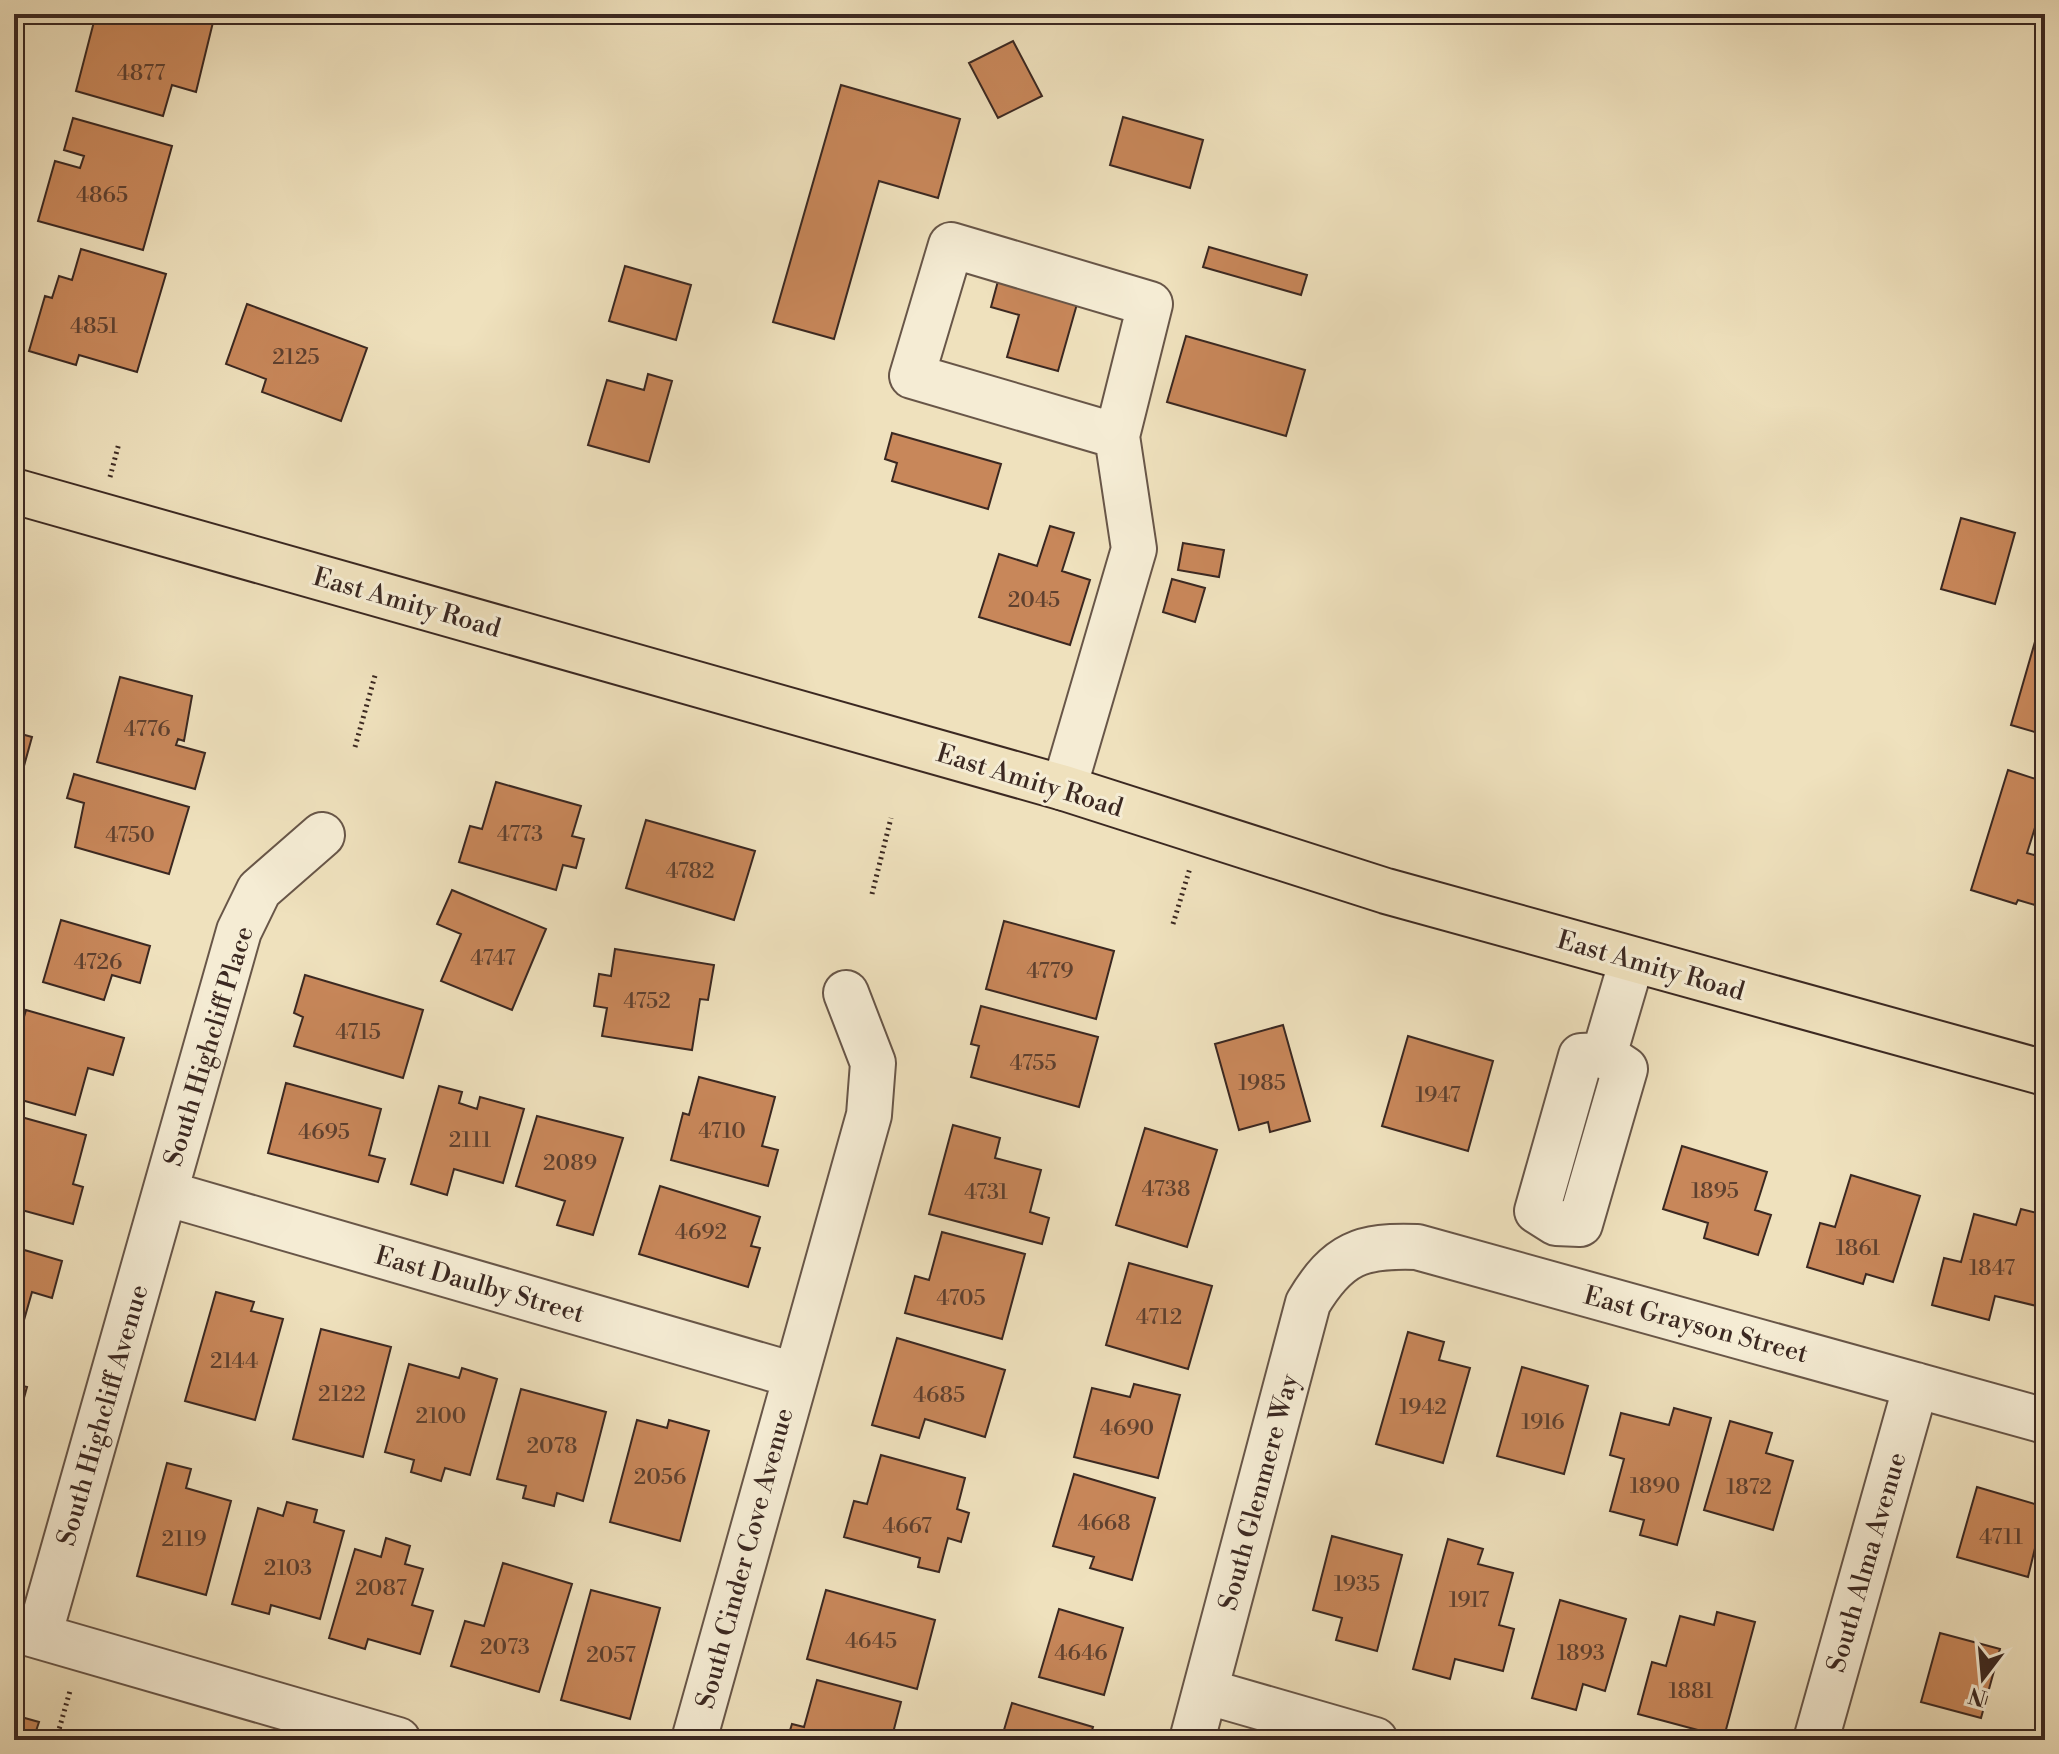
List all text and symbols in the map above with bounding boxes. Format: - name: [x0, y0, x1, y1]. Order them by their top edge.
- house number: 4877: [117, 60, 165, 87]
- house number: 4865: [76, 182, 128, 209]
- house number: 4851: [70, 313, 119, 340]
- house number: 2125: [272, 344, 320, 371]
- street label: East Amity Road: [309, 561, 504, 645]
- house number: 2045: [1008, 587, 1060, 614]
- house number: 4776: [123, 716, 171, 743]
- street label: East Amity Road: [932, 737, 1127, 825]
- house number: 4773: [497, 821, 543, 848]
- house number: 4750: [105, 822, 155, 849]
- house number: 4782: [666, 858, 714, 885]
- street label: South Highcliff Place: [157, 922, 261, 1170]
- street label: East Amity Road: [1553, 924, 1748, 1008]
- house number: 4747: [470, 945, 516, 972]
- house number: 4726: [74, 949, 122, 976]
- house number: 4779: [1026, 958, 1074, 985]
- house number: 4752: [623, 988, 671, 1015]
- house number: 4715: [335, 1019, 381, 1046]
- house number: 4755: [1009, 1050, 1057, 1077]
- house number: 1985: [1238, 1070, 1286, 1097]
- house number: 1947: [1415, 1082, 1461, 1109]
- house number: 4710: [698, 1118, 746, 1145]
- house number: 4695: [298, 1119, 350, 1146]
- house number: 2111: [449, 1127, 492, 1154]
- house number: 2089: [543, 1150, 597, 1177]
- house number: 4738: [1142, 1176, 1190, 1203]
- house number: 1895: [1691, 1178, 1739, 1205]
- house number: 4731: [964, 1179, 1009, 1206]
- house number: 4692: [675, 1219, 727, 1246]
- house number: 1861: [1836, 1235, 1881, 1262]
- street label: East Daulby Street: [371, 1240, 588, 1330]
- house number: 1847: [1969, 1255, 2015, 1282]
- street label: East Grayson Street: [1580, 1280, 1811, 1370]
- street label: South Highcliff Avenue: [50, 1281, 156, 1550]
- house number: 4705: [936, 1285, 986, 1312]
- house number: 4712: [1136, 1304, 1182, 1331]
- house number: 2144: [210, 1348, 258, 1375]
- street label: South Glenmere Way: [1212, 1370, 1306, 1614]
- house number: 2122: [318, 1381, 366, 1408]
- house number: 4685: [913, 1382, 965, 1409]
- house number: 1942: [1399, 1394, 1447, 1421]
- house number: 2100: [416, 1403, 466, 1430]
- street label: South Cinder Cove Avenue: [689, 1404, 801, 1712]
- house number: 1916: [1521, 1409, 1565, 1436]
- house number: 4690: [1100, 1415, 1154, 1442]
- house number: 2078: [527, 1433, 578, 1460]
- street label: South Alma Avenue: [1820, 1449, 1914, 1676]
- house number: 2056: [634, 1464, 686, 1491]
- house number: 1890: [1630, 1473, 1680, 1500]
- house number: 1872: [1726, 1474, 1772, 1501]
- house number: 4668: [1077, 1510, 1131, 1537]
- house number: 4667: [882, 1513, 932, 1540]
- house number: 4711: [1979, 1524, 2023, 1551]
- house number: 2119: [161, 1526, 207, 1553]
- house number: 2103: [264, 1555, 312, 1582]
- house number: 1935: [1334, 1571, 1380, 1598]
- house number: 2087: [355, 1575, 407, 1602]
- house number: 1917: [1449, 1587, 1489, 1614]
- house number: 4645: [845, 1628, 897, 1655]
- house number: 2073: [480, 1634, 530, 1661]
- north arrow: [1943, 1638, 2023, 1718]
- house number: 4646: [1054, 1640, 1108, 1667]
- house number: 1893: [1557, 1640, 1605, 1667]
- house number: 2057: [586, 1642, 636, 1669]
- house number: 1881: [1668, 1678, 1714, 1705]
- text: N: [1965, 1680, 1990, 1711]

